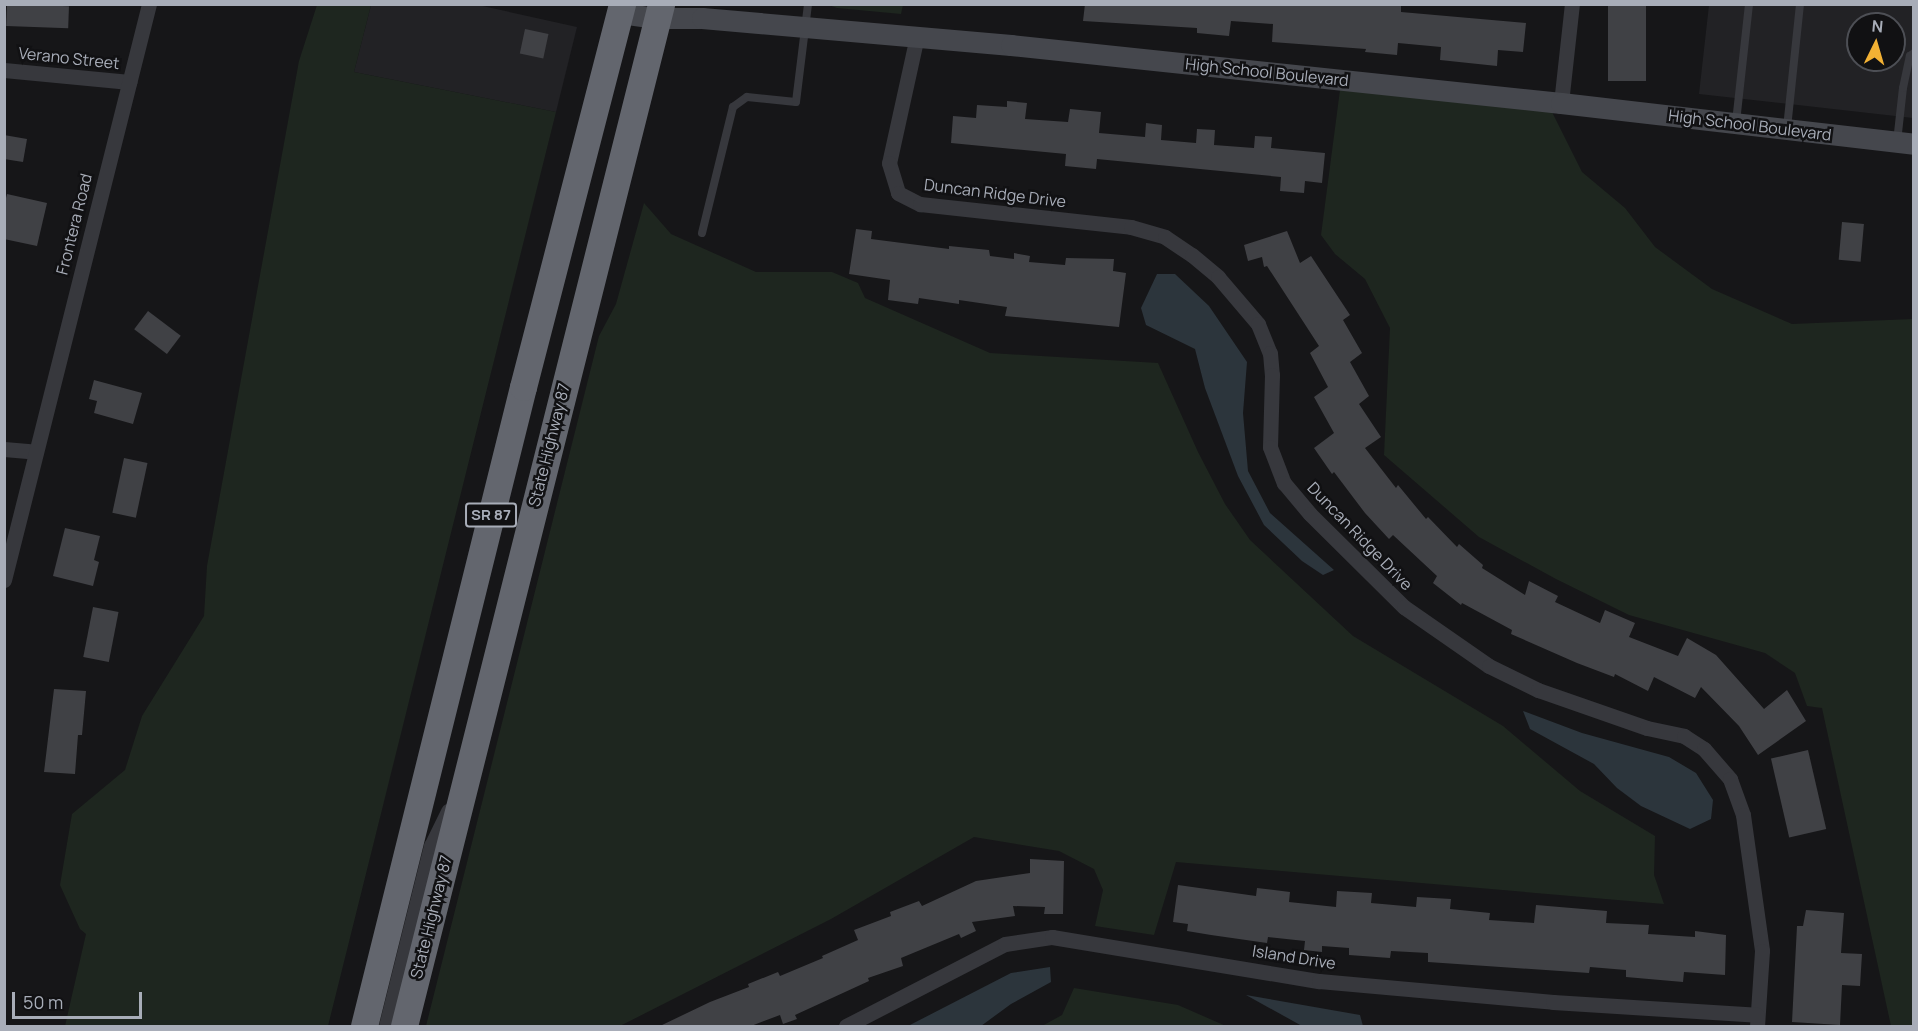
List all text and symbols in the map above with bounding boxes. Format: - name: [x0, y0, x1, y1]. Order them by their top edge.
- north arrow: [1846, 12, 1906, 72]
- text: N: [1871, 15, 1884, 38]
- street label: Verano Street: [18, 43, 120, 73]
- street label: High School Boulevard: [1184, 54, 1350, 90]
- street label: High School Boulevard: [1667, 105, 1833, 145]
- street label: Frontera Road: [52, 171, 96, 277]
- street label: Duncan Ridge Drive: [923, 175, 1067, 211]
- street label: State Highway 87: [524, 381, 574, 509]
- street label: Duncan Ridge Drive: [1303, 478, 1417, 594]
- road number: SR 87: [464, 503, 518, 527]
- street label: State Highway 87: [406, 853, 456, 981]
- street label: Island Drive: [1251, 941, 1337, 973]
- scale bar: [15, 980, 146, 1018]
- text: 50 m: [23, 990, 63, 1014]

